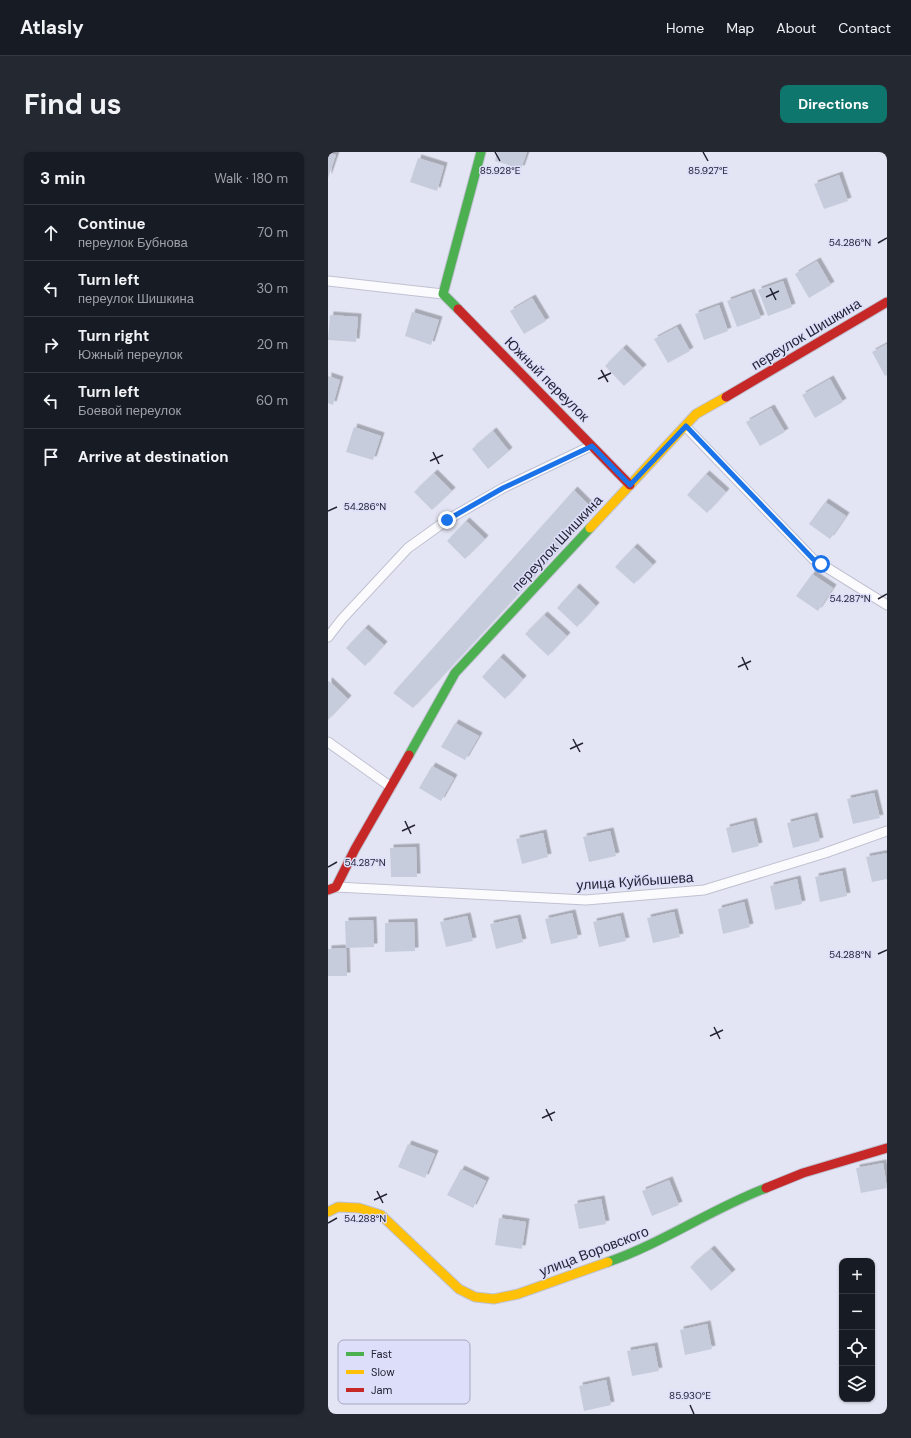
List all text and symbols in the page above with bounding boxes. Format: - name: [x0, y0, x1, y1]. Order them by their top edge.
- text: Atlasly: [20, 15, 84, 40]
- text: Home: [666, 19, 704, 37]
- text: Map: [726, 19, 754, 37]
- text: About: [776, 19, 816, 37]
- text: Contact: [838, 19, 891, 37]
- button: Directions: [780, 85, 887, 123]
- text: Find us: [24, 86, 122, 123]
- text: 85.928°E: [480, 164, 521, 177]
- text: 85.927°E: [688, 164, 728, 177]
- text: 3 min: [40, 167, 85, 189]
- text: Walk · 180 m: [214, 170, 288, 187]
- text: Continue: [78, 214, 146, 234]
- icon: ahead: [40, 222, 62, 244]
- text: 70 m: [257, 224, 288, 241]
- text: переулок Бубнова: [78, 234, 188, 251]
- text: 54.286°N: [829, 236, 871, 249]
- text: Turn left: [78, 270, 139, 290]
- icon: left: [40, 278, 62, 300]
- text: 30 m: [256, 280, 288, 297]
- text: переулок Шишкина: [78, 290, 194, 307]
- street label: переулок Шишкина: [748, 294, 864, 374]
- text: Turn right: [78, 326, 149, 346]
- street label: Южный переулок: [501, 333, 594, 426]
- icon: right: [40, 334, 62, 356]
- text: 20 m: [257, 336, 288, 353]
- text: Южный переулок: [78, 346, 183, 363]
- text: Turn left: [78, 382, 139, 402]
- icon: left: [40, 390, 62, 412]
- text: 60 m: [256, 392, 288, 409]
- text: Боевой переулок: [78, 402, 181, 419]
- icon: arrive: [40, 446, 62, 468]
- text: Arrive at destination: [78, 447, 229, 467]
- street label: переулок Шишкина: [508, 491, 606, 595]
- text: 54.286°N: [344, 500, 386, 513]
- route end: [438, 511, 456, 529]
- route start: [812, 555, 830, 573]
- text: 54.287°N: [829, 592, 871, 605]
- text: 54.287°N: [344, 856, 386, 869]
- street label: улица Куйбышева: [576, 868, 694, 894]
- text: 54.288°N: [829, 948, 871, 961]
- text: 54.288°N: [344, 1212, 386, 1225]
- street label: улица Воровского: [537, 1222, 651, 1280]
- map controls: [839, 1258, 875, 1402]
- button: +: [839, 1258, 875, 1294]
- button: −: [839, 1294, 875, 1330]
- button: locate: [839, 1330, 875, 1366]
- legend: [338, 1340, 470, 1404]
- text: Fast: [371, 1347, 392, 1361]
- text: Slow: [371, 1365, 395, 1379]
- button: layers: [839, 1366, 875, 1402]
- text: Jam: [371, 1383, 392, 1397]
- text: 85.930°E: [669, 1389, 711, 1402]

